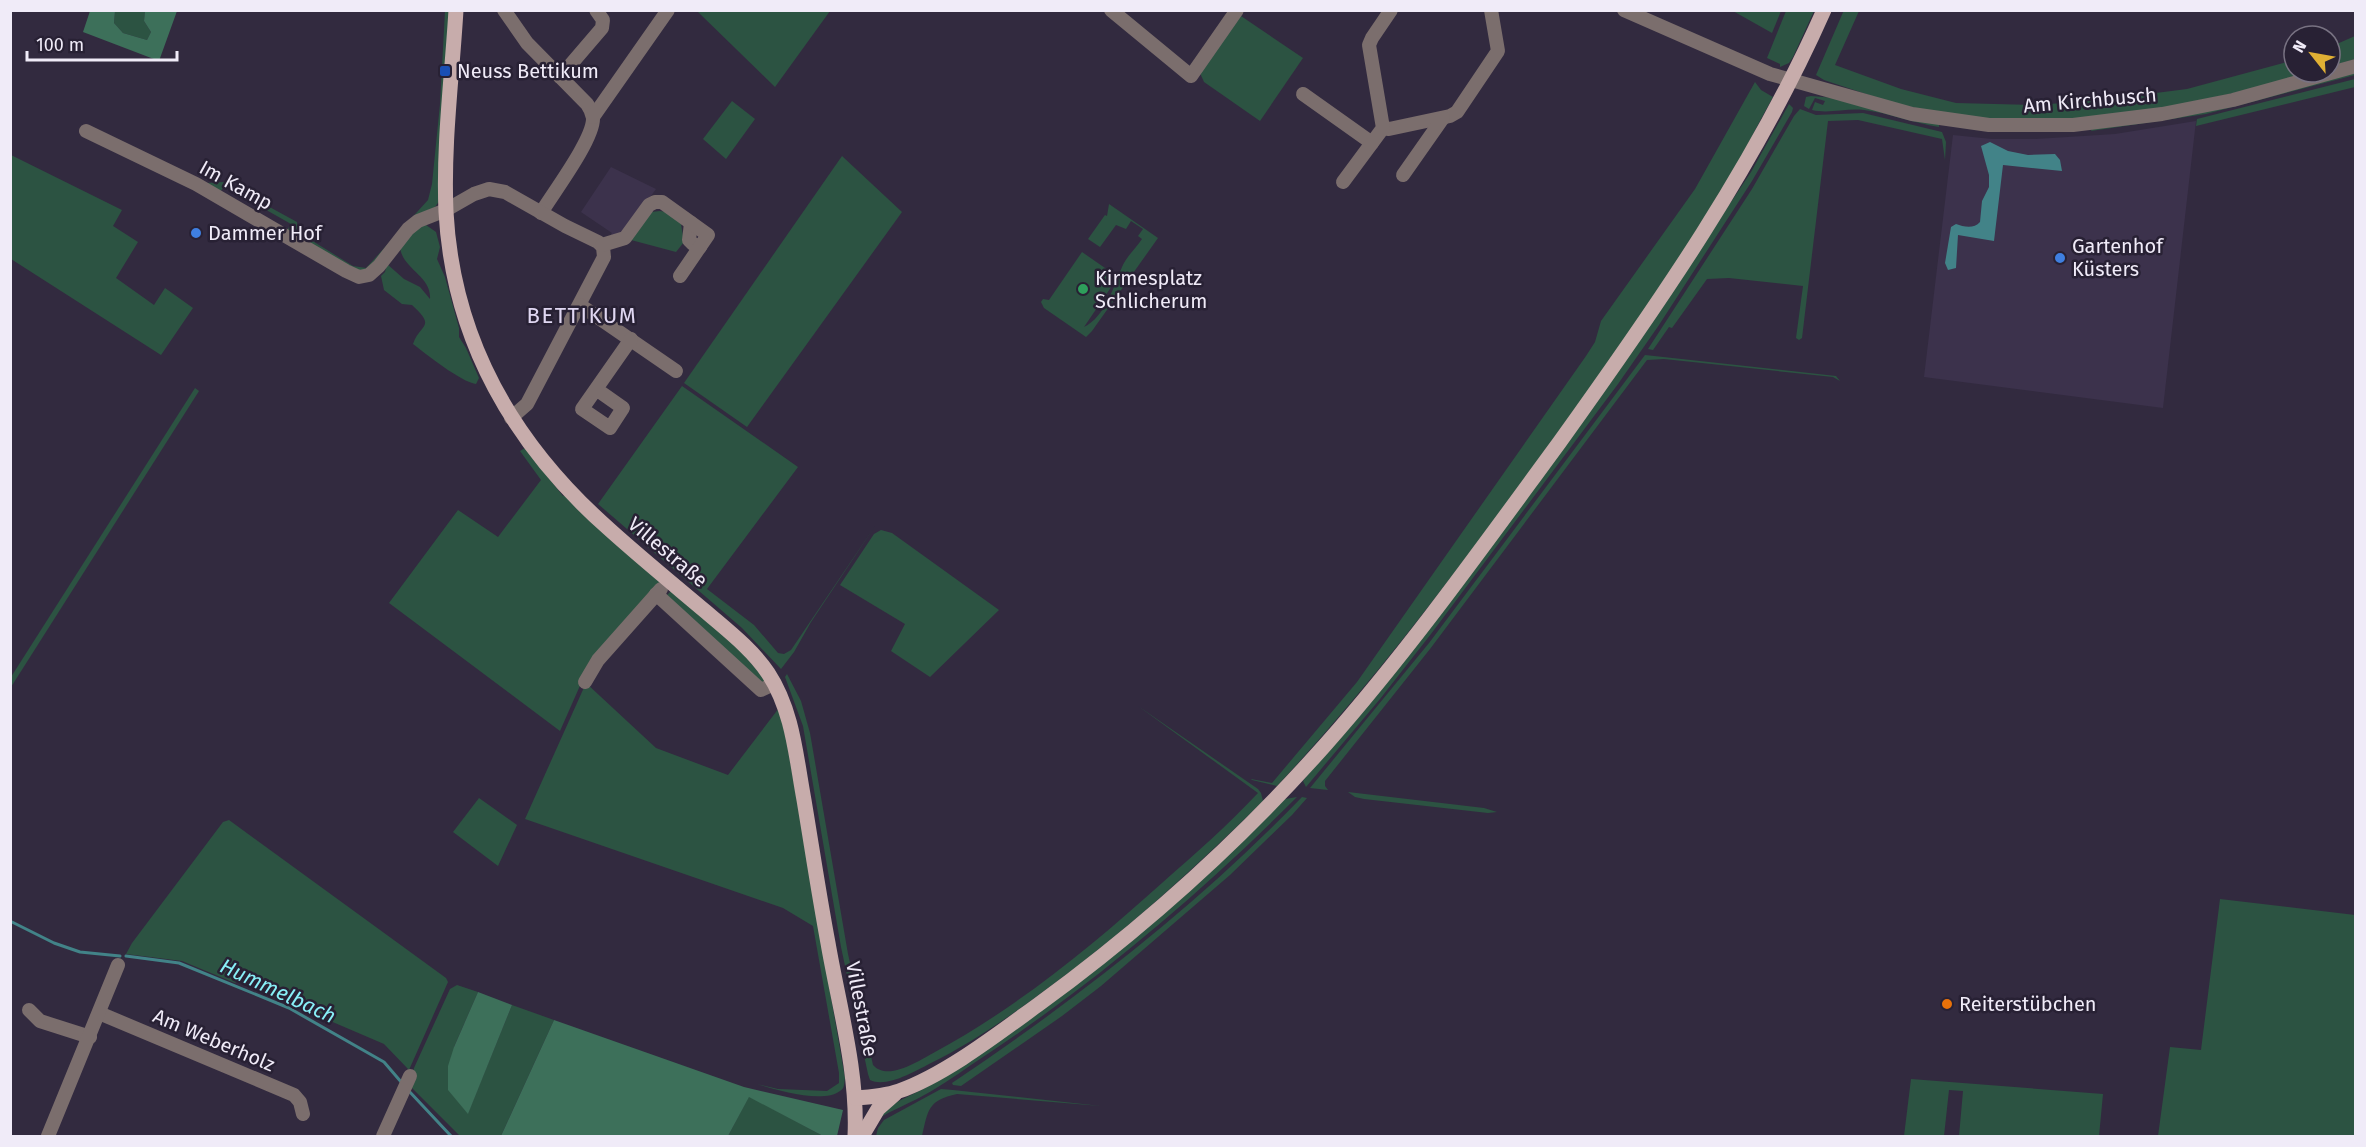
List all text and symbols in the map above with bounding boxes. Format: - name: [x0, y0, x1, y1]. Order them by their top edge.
- scale bar: [27, 24, 177, 62]
- north arrow: [2282, 24, 2342, 84]
- text: 100 m: [36, 34, 84, 56]
- text: N: [2289, 37, 2310, 56]
- place label: Neuss Bettikum: [457, 59, 599, 83]
- marker: Neuss Bettikum: [438, 64, 452, 78]
- street label: Am Kirchbusch: [2022, 82, 2158, 118]
- street label: Im Kamp: [195, 155, 277, 215]
- place label: Dammer Hof: [208, 221, 323, 245]
- marker: Dammer Hof: [189, 226, 203, 240]
- place label: Gartenhof Küsters: [2072, 234, 2164, 281]
- marker: Gartenhof Küsters: [2053, 251, 2067, 265]
- place label: Kirmesplatz Schlicherum: [1095, 266, 1207, 313]
- marker: Kirmesplatz Schlicherum: [1076, 282, 1090, 296]
- district label: BETTIKUM: [527, 302, 637, 329]
- street label: Villestraße: [623, 512, 713, 592]
- water label: Hummelbach: [216, 953, 340, 1029]
- street label: Villestraße: [841, 959, 883, 1059]
- place label: Reiterstübchen: [1959, 992, 2097, 1016]
- marker: Reiterstübchen: [1940, 997, 1954, 1011]
- street label: Am Weberholz: [150, 1004, 279, 1077]

